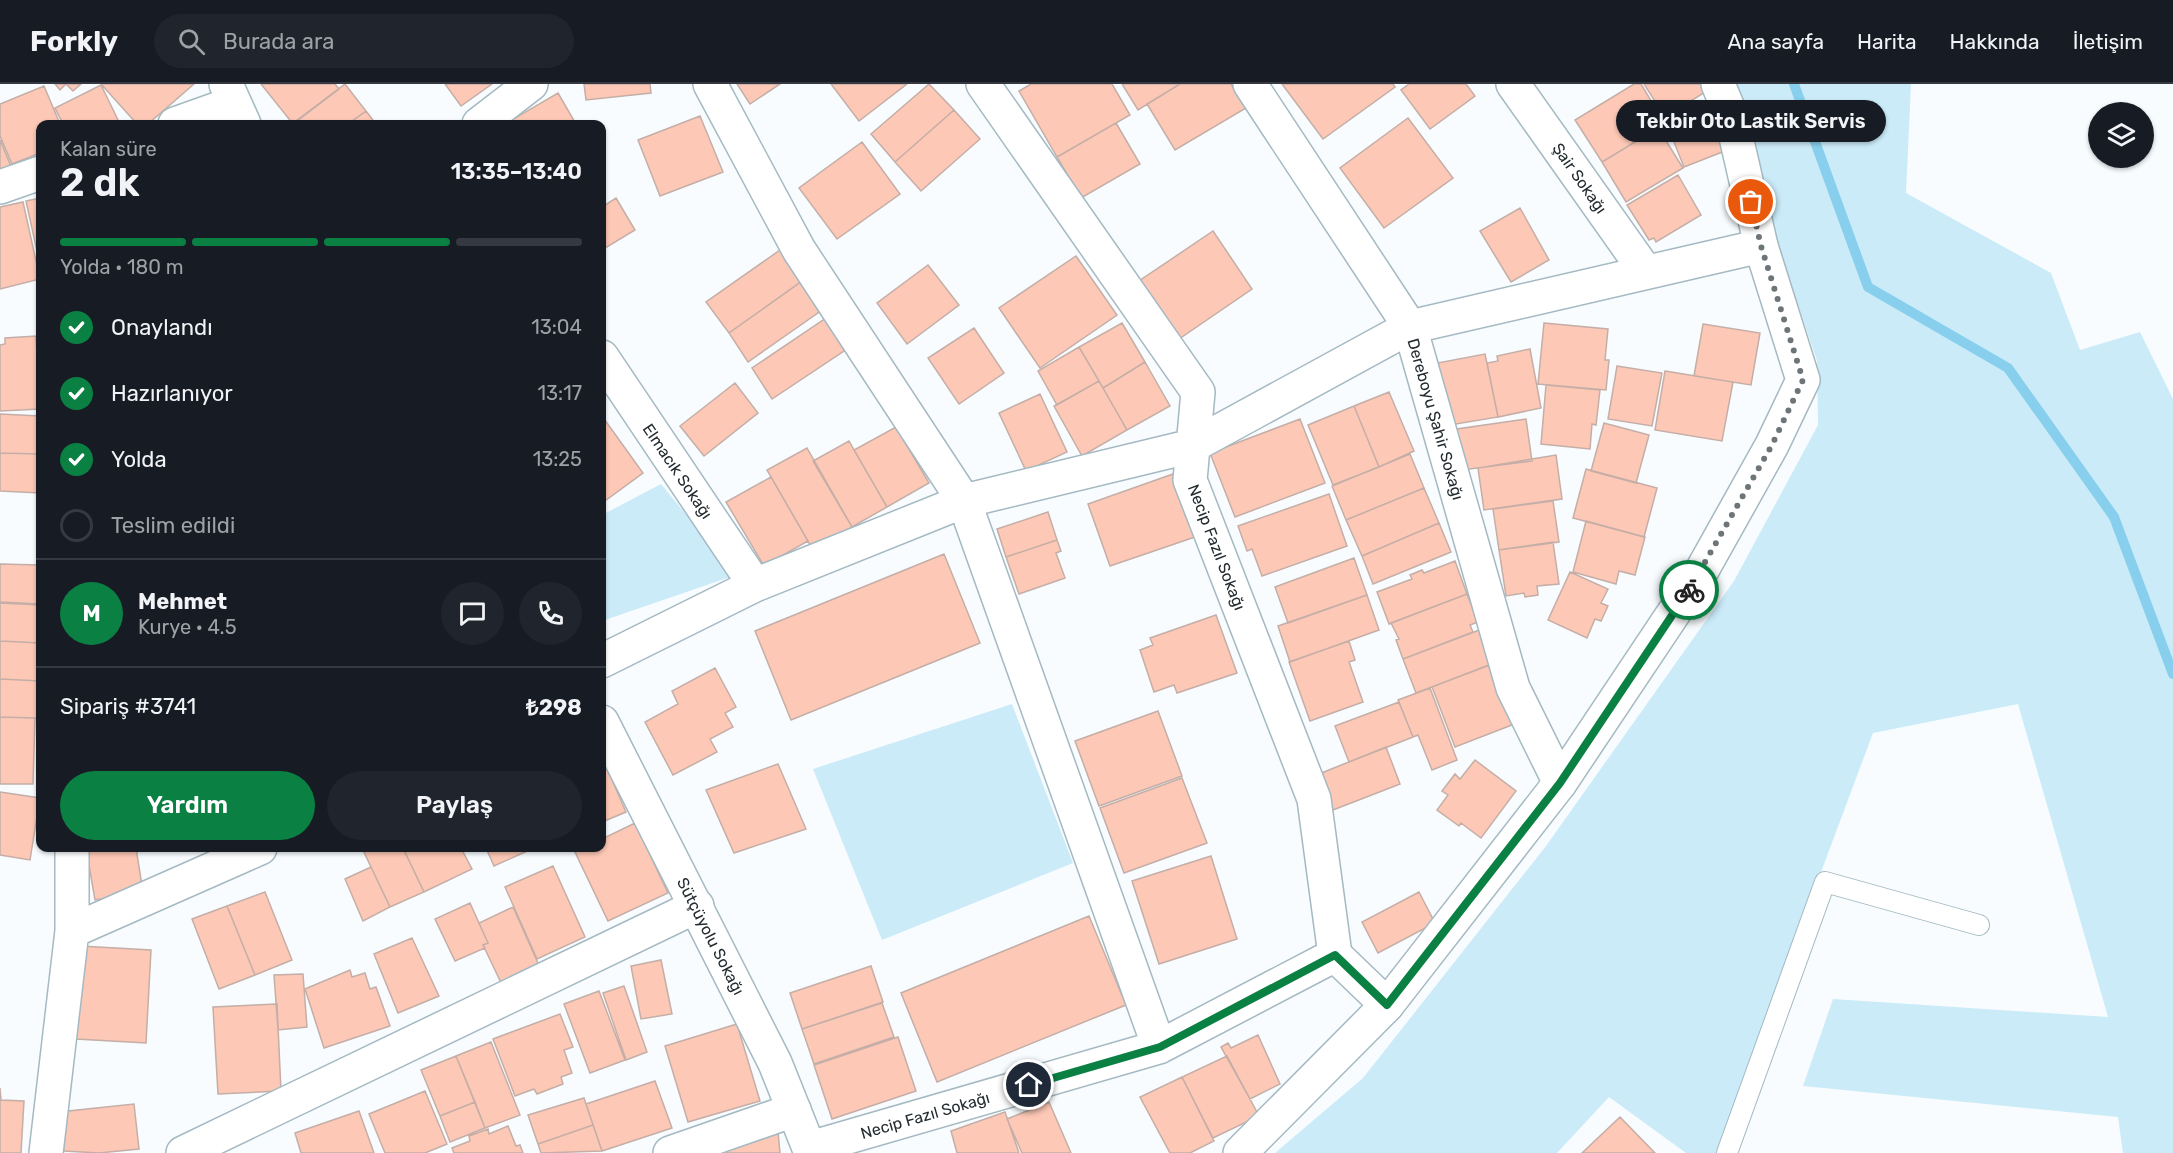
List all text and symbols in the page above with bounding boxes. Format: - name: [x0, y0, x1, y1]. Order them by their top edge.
- search box: [154, 14, 574, 68]
- text: Forkly: [30, 25, 118, 58]
- icon: search: [175, 25, 208, 58]
- text: Burada ara: [223, 28, 334, 55]
- text: Ana sayfa: [1727, 29, 1824, 54]
- text: Harita: [1857, 29, 1917, 54]
- text: Hakkında: [1950, 29, 2040, 54]
- text: İletişim: [2073, 29, 2143, 54]
- callout: Tekbir Oto Lastik Servis: [1616, 100, 1886, 142]
- map controls: [2088, 102, 2154, 168]
- button: layers: [2088, 102, 2154, 168]
- text: Tekbir Oto Lastik Servis: [1636, 109, 1866, 133]
- text: Kalan süre: [60, 137, 157, 161]
- street label: Şair Sokağı: [1548, 139, 1611, 217]
- text: 13:35–13:40: [451, 158, 582, 185]
- text: 2 dk: [60, 160, 140, 206]
- pin: [1725, 176, 1776, 227]
- icon: bag: [1734, 185, 1767, 218]
- text: Yolda · 180 m: [60, 255, 184, 279]
- icon: check: [60, 311, 93, 344]
- text: Onaylandı: [111, 314, 213, 341]
- text: 13:04: [531, 315, 582, 339]
- street label: Dereboyu Şahir Sokağı: [1403, 336, 1468, 502]
- icon: check: [60, 377, 93, 410]
- text: Hazırlanıyor: [111, 380, 233, 407]
- text: 13:17: [537, 381, 582, 405]
- street label: Elmacık Sokağı: [639, 420, 716, 523]
- icon: check: [60, 443, 93, 476]
- text: Yolda: [111, 446, 167, 473]
- text: 13:25: [533, 447, 582, 471]
- street label: Necip Fazıl Sokağı: [1184, 482, 1249, 613]
- text: Teslim edildi: [111, 512, 235, 539]
- courier: [1659, 560, 1719, 620]
- icon: bike: [1673, 574, 1706, 607]
- button: chat: [441, 582, 504, 645]
- button: phone: [519, 582, 582, 645]
- text: Mehmet: [138, 588, 227, 615]
- text: M: [82, 600, 101, 627]
- text: Kurye · 4.5: [138, 615, 237, 639]
- text: Sipariş #3741: [60, 693, 196, 720]
- text: ₺298: [526, 694, 582, 721]
- button: Yardım: [60, 771, 315, 840]
- button: Paylaş: [327, 771, 582, 840]
- street label: Sütçüyolu Sokağı: [673, 874, 748, 998]
- pin: [1003, 1059, 1054, 1110]
- icon: home: [1012, 1068, 1045, 1101]
- street label: Necip Fazıl Sokağı: [858, 1088, 992, 1143]

